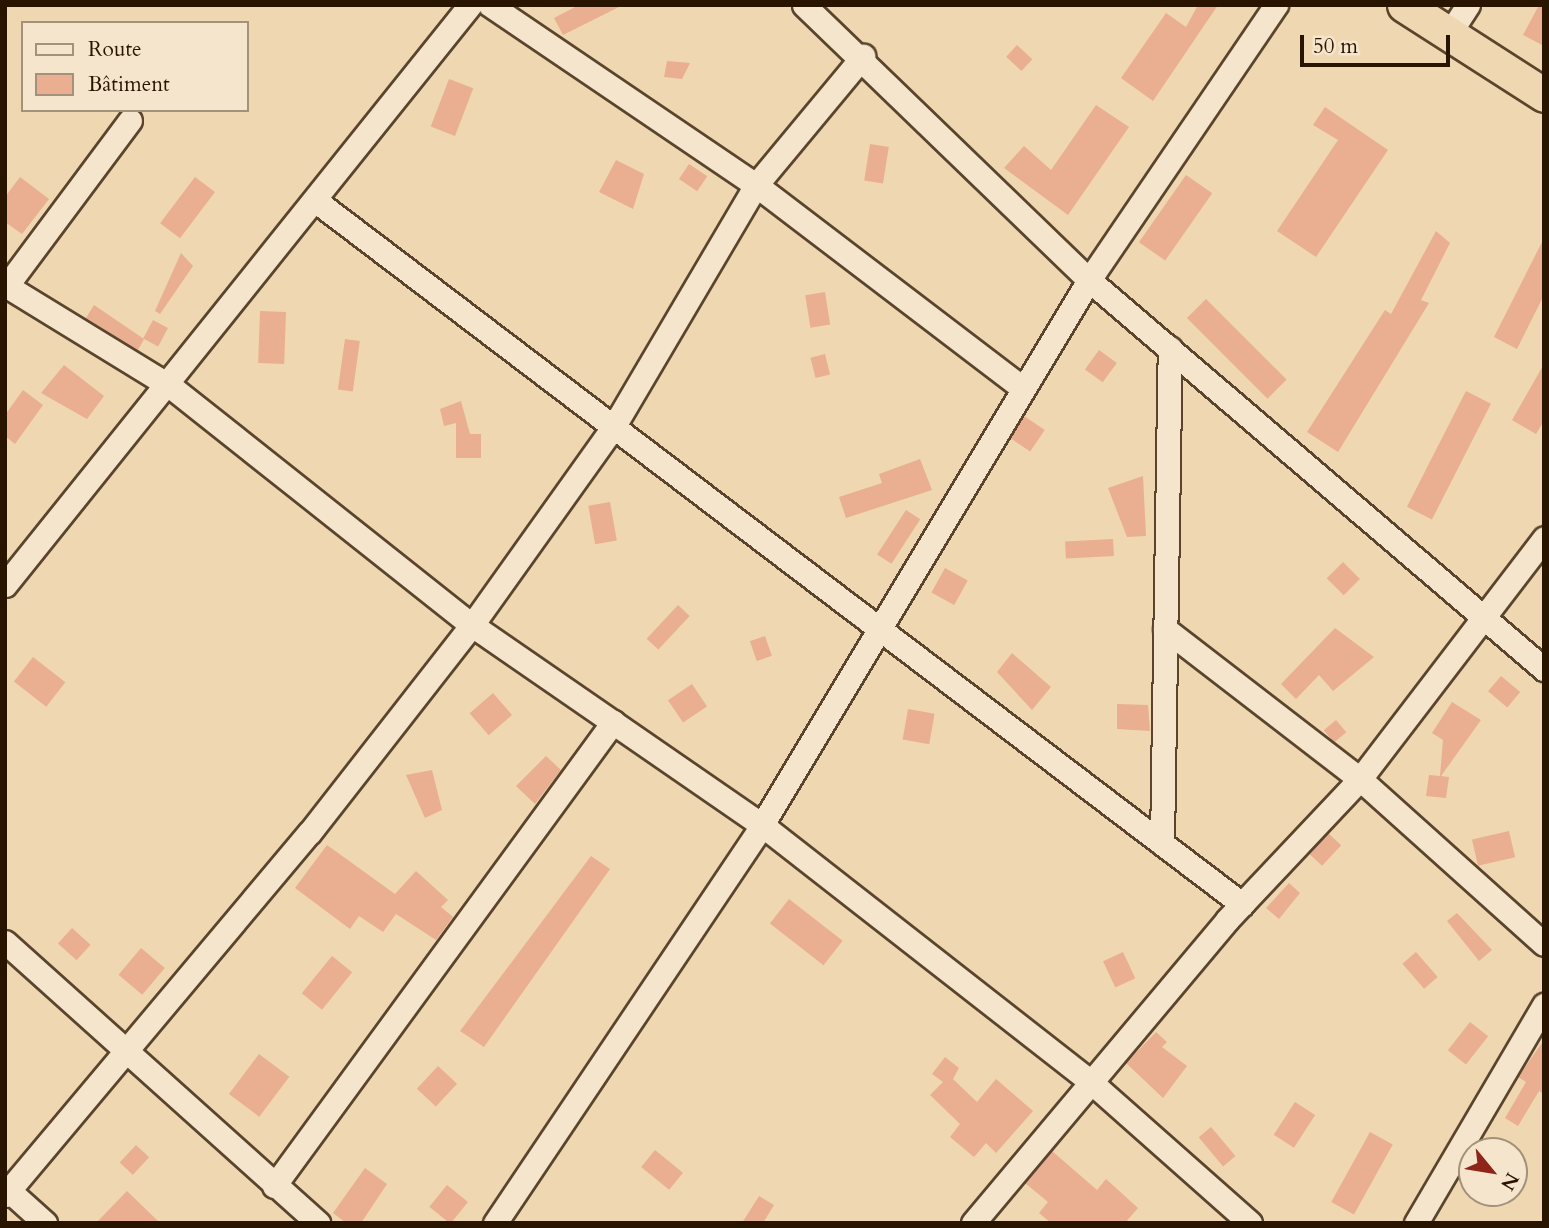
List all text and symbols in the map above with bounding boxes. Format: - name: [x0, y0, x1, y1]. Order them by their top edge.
- legend: [21, 21, 248, 112]
- scale bar: [1304, 21, 1454, 65]
- text: 50 m: [1313, 32, 1358, 61]
- text: Route: [88, 35, 142, 64]
- text: Bâtiment: [88, 70, 170, 99]
- north arrow: [1458, 1137, 1528, 1207]
- text: N: [1494, 1168, 1525, 1195]

